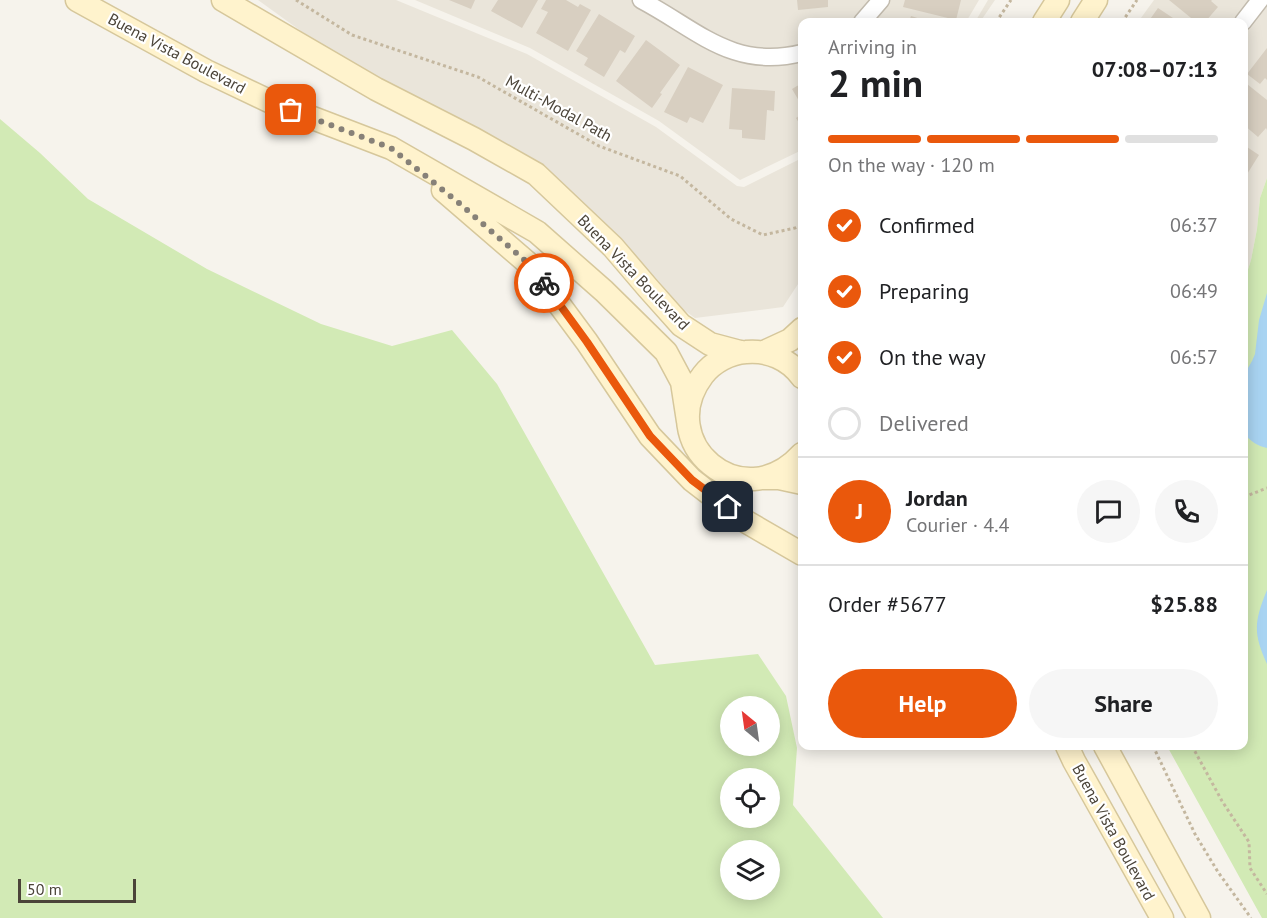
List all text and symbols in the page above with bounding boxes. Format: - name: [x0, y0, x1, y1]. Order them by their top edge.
- street label: Buena Vista Boulevard: [105, 8, 249, 98]
- text: Arriving in: [828, 34, 917, 60]
- text: 07:08–07:13: [1092, 55, 1218, 83]
- text: 2 min: [828, 57, 923, 108]
- street label: Multi-Modal Path: [502, 70, 616, 146]
- pin: [265, 84, 316, 135]
- icon: bag: [274, 93, 307, 126]
- text: On the way · 120 m: [828, 152, 995, 178]
- icon: check: [828, 209, 861, 242]
- street label: Buena Vista Boulevard: [574, 210, 694, 334]
- text: Confirmed: [879, 211, 975, 239]
- text: 06:37: [1170, 212, 1218, 238]
- courier: [514, 253, 574, 313]
- icon: bike: [528, 267, 561, 300]
- icon: check: [828, 275, 861, 308]
- text: Preparing: [879, 277, 969, 305]
- text: 06:49: [1170, 278, 1218, 304]
- icon: check: [828, 341, 861, 374]
- text: On the way: [879, 343, 986, 371]
- text: 06:57: [1170, 344, 1218, 370]
- text: Delivered: [879, 409, 969, 437]
- button: chat: [1077, 480, 1140, 543]
- button: phone: [1155, 480, 1218, 543]
- pin: [702, 481, 753, 532]
- text: Jordan: [906, 484, 968, 512]
- icon: home: [711, 490, 744, 523]
- text: J: [856, 497, 863, 525]
- text: Courier · 4.4: [906, 512, 1009, 538]
- text: Order #5677: [828, 590, 947, 618]
- text: $25.88: [1150, 590, 1218, 618]
- button: Help: [828, 669, 1017, 738]
- button: Share: [1029, 669, 1218, 738]
- north arrow: [720, 696, 780, 756]
- map controls: [720, 696, 780, 900]
- street label: Buena Vista Boulevard: [1068, 760, 1160, 904]
- button: locate: [720, 768, 780, 828]
- button: layers: [720, 840, 780, 900]
- scale bar: [18, 876, 136, 904]
- text: 50 m: [27, 879, 62, 899]

